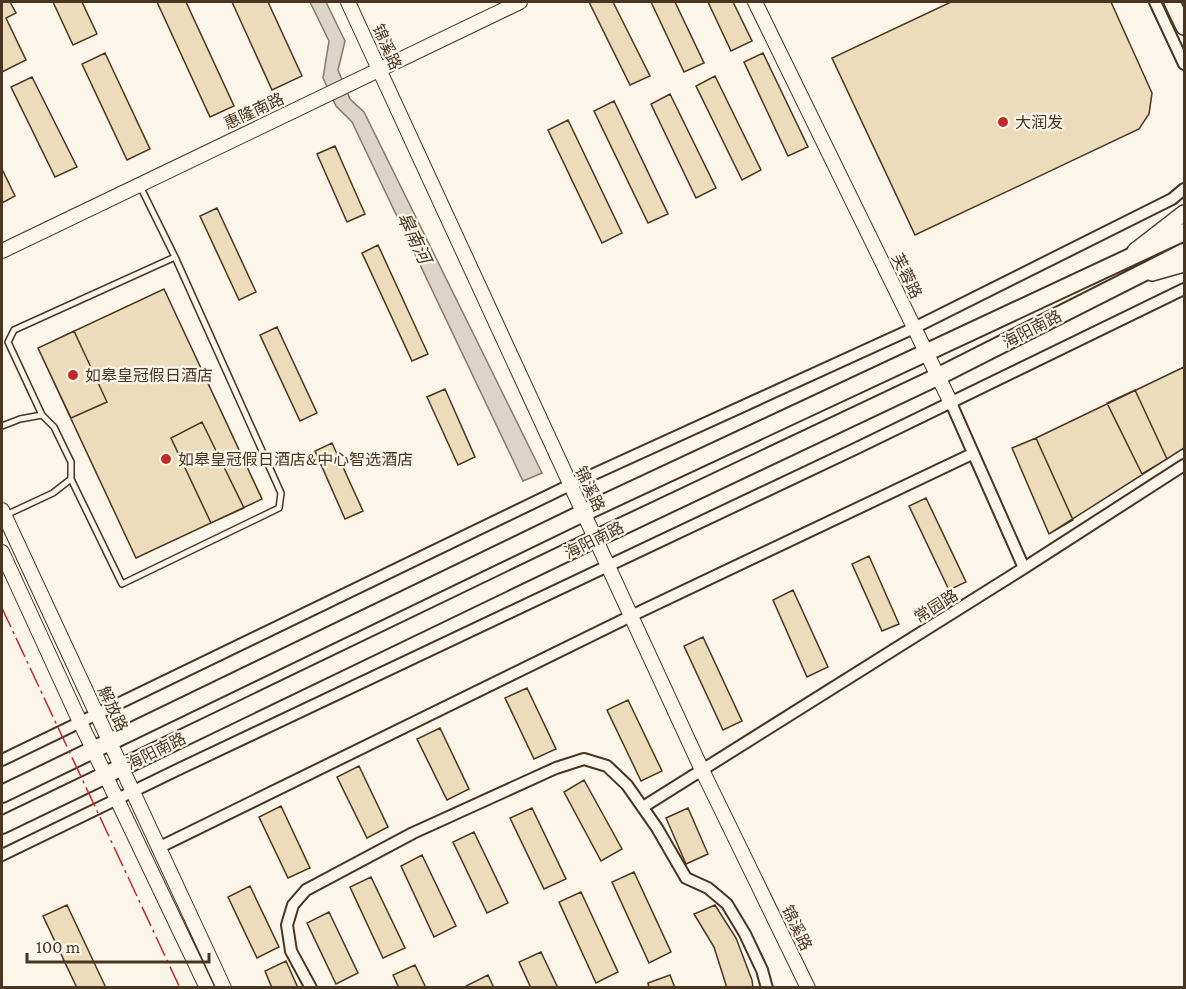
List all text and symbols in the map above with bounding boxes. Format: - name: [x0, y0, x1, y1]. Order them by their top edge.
- street label: 锦溪路: [369, 22, 405, 72]
- street label: 惠隆南路: [221, 90, 287, 132]
- place label: 大润发: [1015, 114, 1063, 131]
- marker: 大润发: [996, 115, 1010, 129]
- water label: 皋南河: [393, 209, 436, 269]
- street label: 芙蓉路: [889, 251, 925, 301]
- street label: 海阳南路: [1000, 307, 1064, 351]
- place label: 如皋皇冠假日酒店: [85, 367, 213, 384]
- marker: 如皋皇冠假日酒店: [66, 368, 80, 382]
- place label: 如皋皇冠假日酒店&中心智选酒店: [178, 451, 413, 468]
- marker: 如皋皇冠假日酒店&中心智选酒店: [159, 452, 173, 466]
- street label: 锦溪路: [572, 464, 608, 514]
- street label: 海阳南路: [562, 518, 626, 562]
- street label: 常园路: [911, 586, 961, 626]
- street label: 解放路: [95, 684, 131, 734]
- street label: 海阳南路: [124, 729, 188, 773]
- street label: 锦溪路: [779, 903, 815, 953]
- scale bar: [27, 926, 208, 964]
- text: 100 m: [36, 937, 81, 957]

